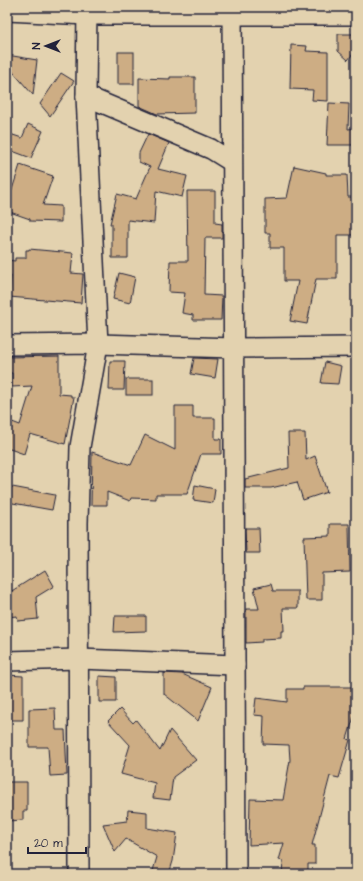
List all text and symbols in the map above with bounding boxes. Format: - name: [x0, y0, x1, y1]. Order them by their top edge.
- north arrow: [26, 26, 66, 66]
- text: N: [29, 42, 44, 49]
- scale bar: [28, 829, 86, 855]
- text: 20 m: [34, 835, 63, 852]

